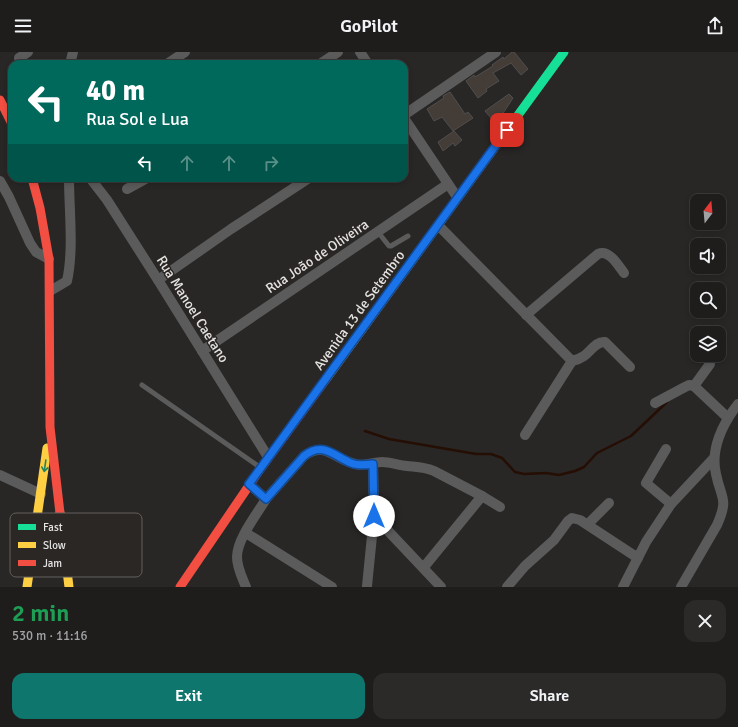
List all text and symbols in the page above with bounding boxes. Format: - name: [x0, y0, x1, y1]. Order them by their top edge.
- icon: menu: [12, 15, 34, 37]
- text: GoPilot: [340, 15, 398, 37]
- icon: share: [704, 15, 726, 37]
- text: 40 m: [86, 74, 145, 108]
- icon: left: [20, 76, 72, 128]
- text: Rua Sol e Lua: [86, 108, 189, 130]
- pin: [490, 113, 524, 147]
- icon: arrive: [496, 119, 518, 141]
- icon: left: [134, 152, 156, 174]
- icon: ahead: [176, 152, 198, 174]
- icon: ahead: [218, 152, 240, 174]
- icon: right: [260, 152, 282, 174]
- north arrow: [690, 194, 726, 230]
- map controls: [690, 194, 726, 362]
- street label: Rua João de Oliveira: [263, 216, 372, 297]
- button: sound: [690, 238, 726, 274]
- street label: Avenida 13 de Setembro: [310, 247, 408, 373]
- street label: Rua Manoel Caetano: [153, 253, 232, 366]
- button: search: [690, 282, 726, 318]
- button: layers: [690, 326, 726, 362]
- one-way arrow: [41, 459, 49, 472]
- position arrow: [353, 495, 395, 537]
- legend: [10, 513, 142, 577]
- text: Fast: [43, 521, 63, 534]
- text: Slow: [43, 539, 66, 552]
- text: Jam: [43, 557, 62, 570]
- text: 2 min: [12, 598, 69, 628]
- button: close: [684, 600, 726, 642]
- text: 530 m · 11:16: [12, 628, 88, 644]
- button: Exit: [12, 673, 365, 719]
- button: Share: [373, 673, 726, 719]

